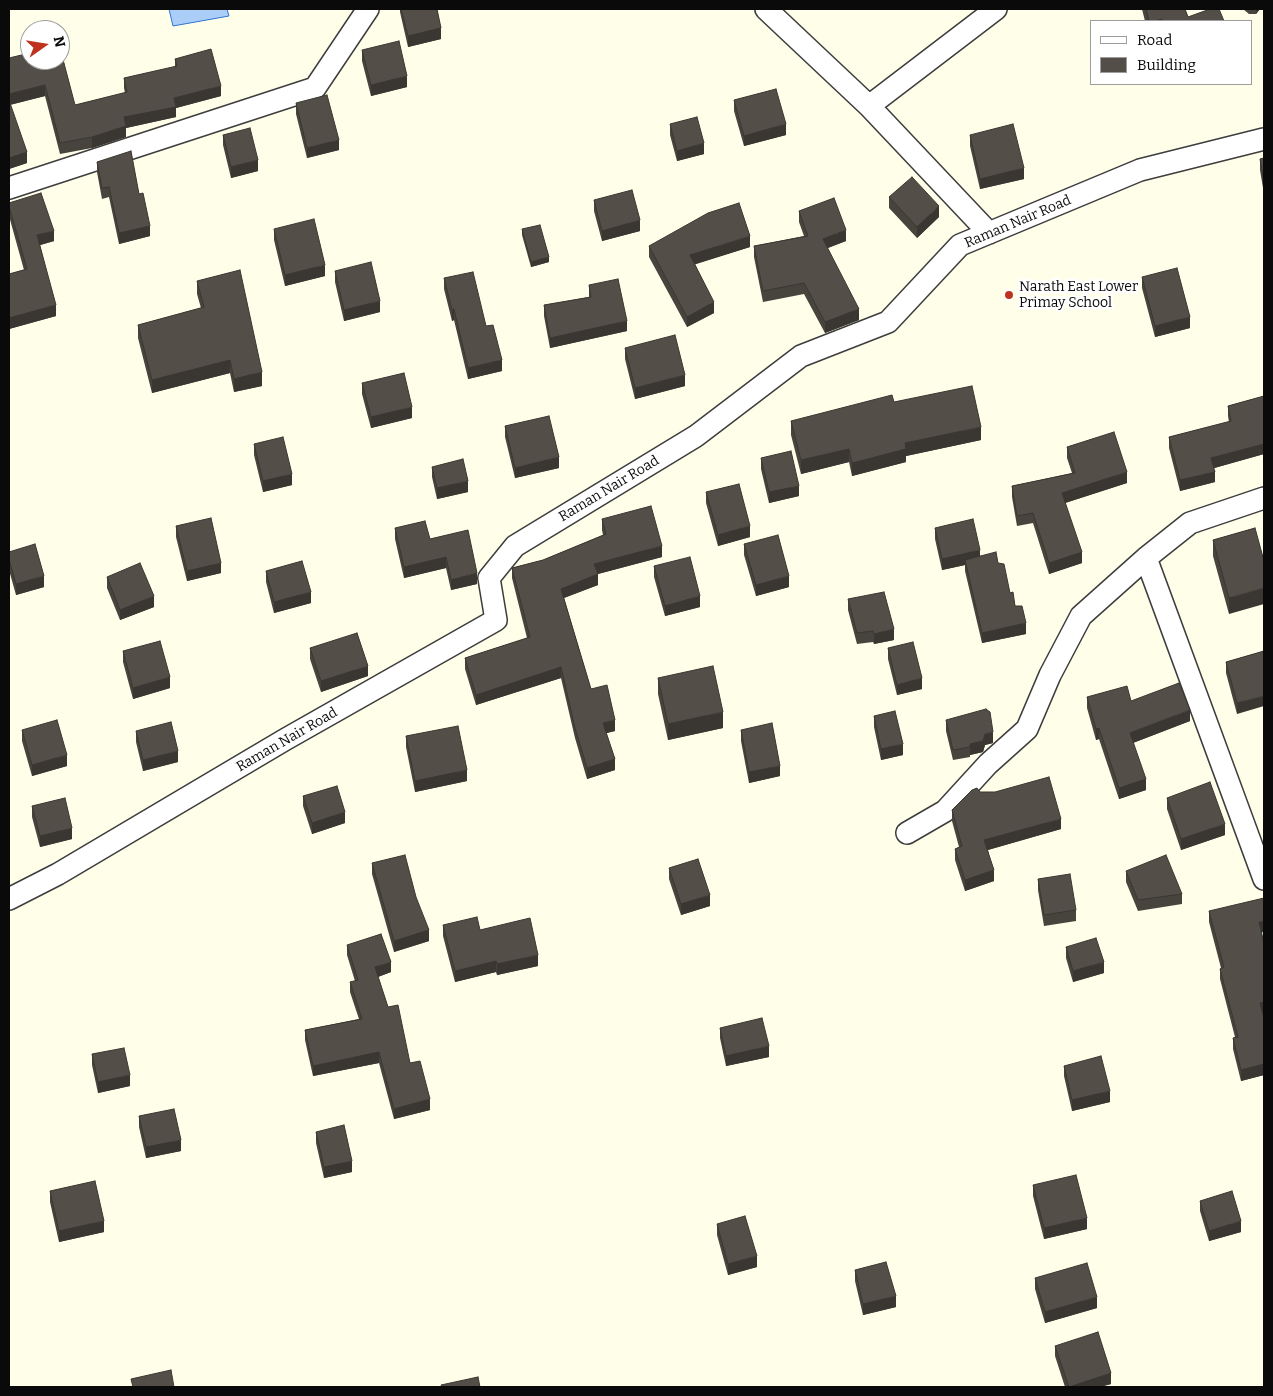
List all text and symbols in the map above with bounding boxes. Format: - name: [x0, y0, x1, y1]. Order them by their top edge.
- north arrow: [20, 20, 70, 70]
- legend: [1090, 20, 1253, 85]
- text: Road: [1137, 31, 1172, 49]
- text: N: [50, 35, 69, 49]
- text: Building: [1137, 56, 1196, 74]
- street label: Raman Nair Road: [962, 192, 1074, 252]
- place label: Narath East Lower Primay School: [1019, 279, 1138, 312]
- marker: Narath East Lower Primay School: [1003, 289, 1015, 301]
- street label: Raman Nair Road: [556, 452, 662, 526]
- street label: Raman Nair Road: [233, 704, 341, 776]

